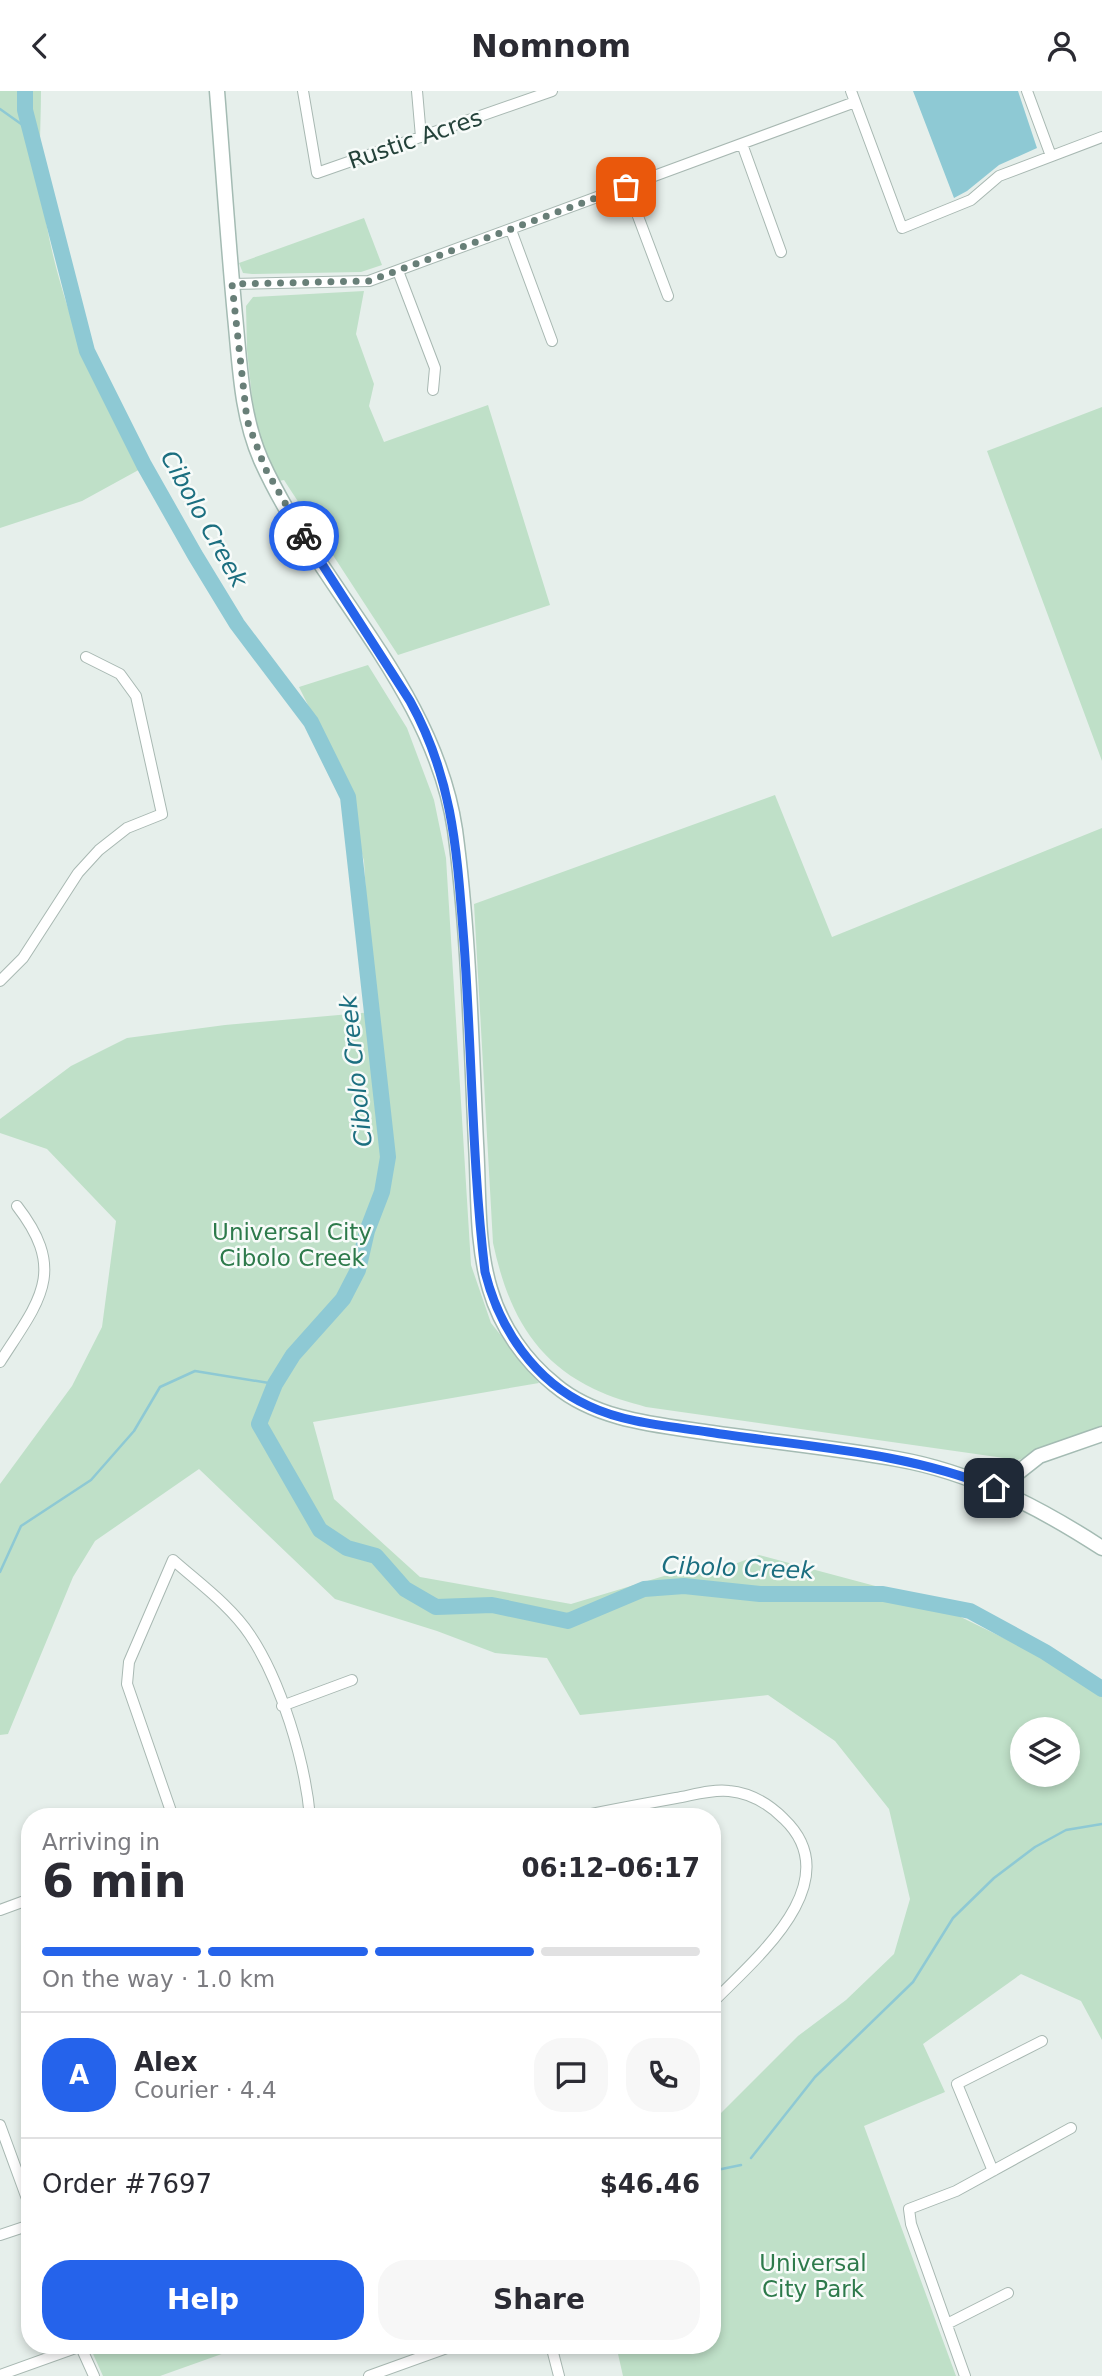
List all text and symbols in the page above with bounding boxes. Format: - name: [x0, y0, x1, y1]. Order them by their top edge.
- icon: back: [21, 27, 59, 65]
- text: Nomnom: [471, 27, 631, 65]
- icon: person: [1043, 27, 1081, 65]
- street label: Rustic Acres: [345, 104, 485, 174]
- pin: [596, 157, 656, 217]
- icon: bag: [607, 168, 645, 206]
- water label: Cibolo Creek: [155, 446, 254, 593]
- courier: [269, 501, 339, 571]
- icon: bike: [285, 517, 323, 555]
- water label: Cibolo Creek: [334, 993, 378, 1148]
- park label: Universal City Cibolo Creek: [212, 1219, 372, 1271]
- pin: [964, 1458, 1024, 1518]
- icon: home: [975, 1469, 1013, 1507]
- water label: Cibolo Creek: [661, 1551, 816, 1585]
- map controls: [1010, 1717, 1080, 1787]
- button: layers: [1010, 1717, 1080, 1787]
- text: Arriving in: [42, 1829, 160, 1855]
- text: 06:12–06:17: [521, 1853, 700, 1883]
- text: 6 min: [42, 1854, 186, 1908]
- text: On the way · 1.0 km: [42, 1966, 275, 1992]
- button: chat: [534, 2038, 608, 2112]
- button: phone: [626, 2038, 700, 2112]
- text: Alex: [134, 2047, 197, 2077]
- text: A: [69, 2060, 89, 2090]
- text: Courier · 4.4: [134, 2077, 277, 2103]
- text: Order #7697: [42, 2169, 212, 2199]
- text: $46.46: [600, 2169, 700, 2199]
- park label: Universal City Park: [759, 2250, 867, 2302]
- button: Help: [42, 2260, 364, 2340]
- button: Share: [378, 2260, 700, 2340]

